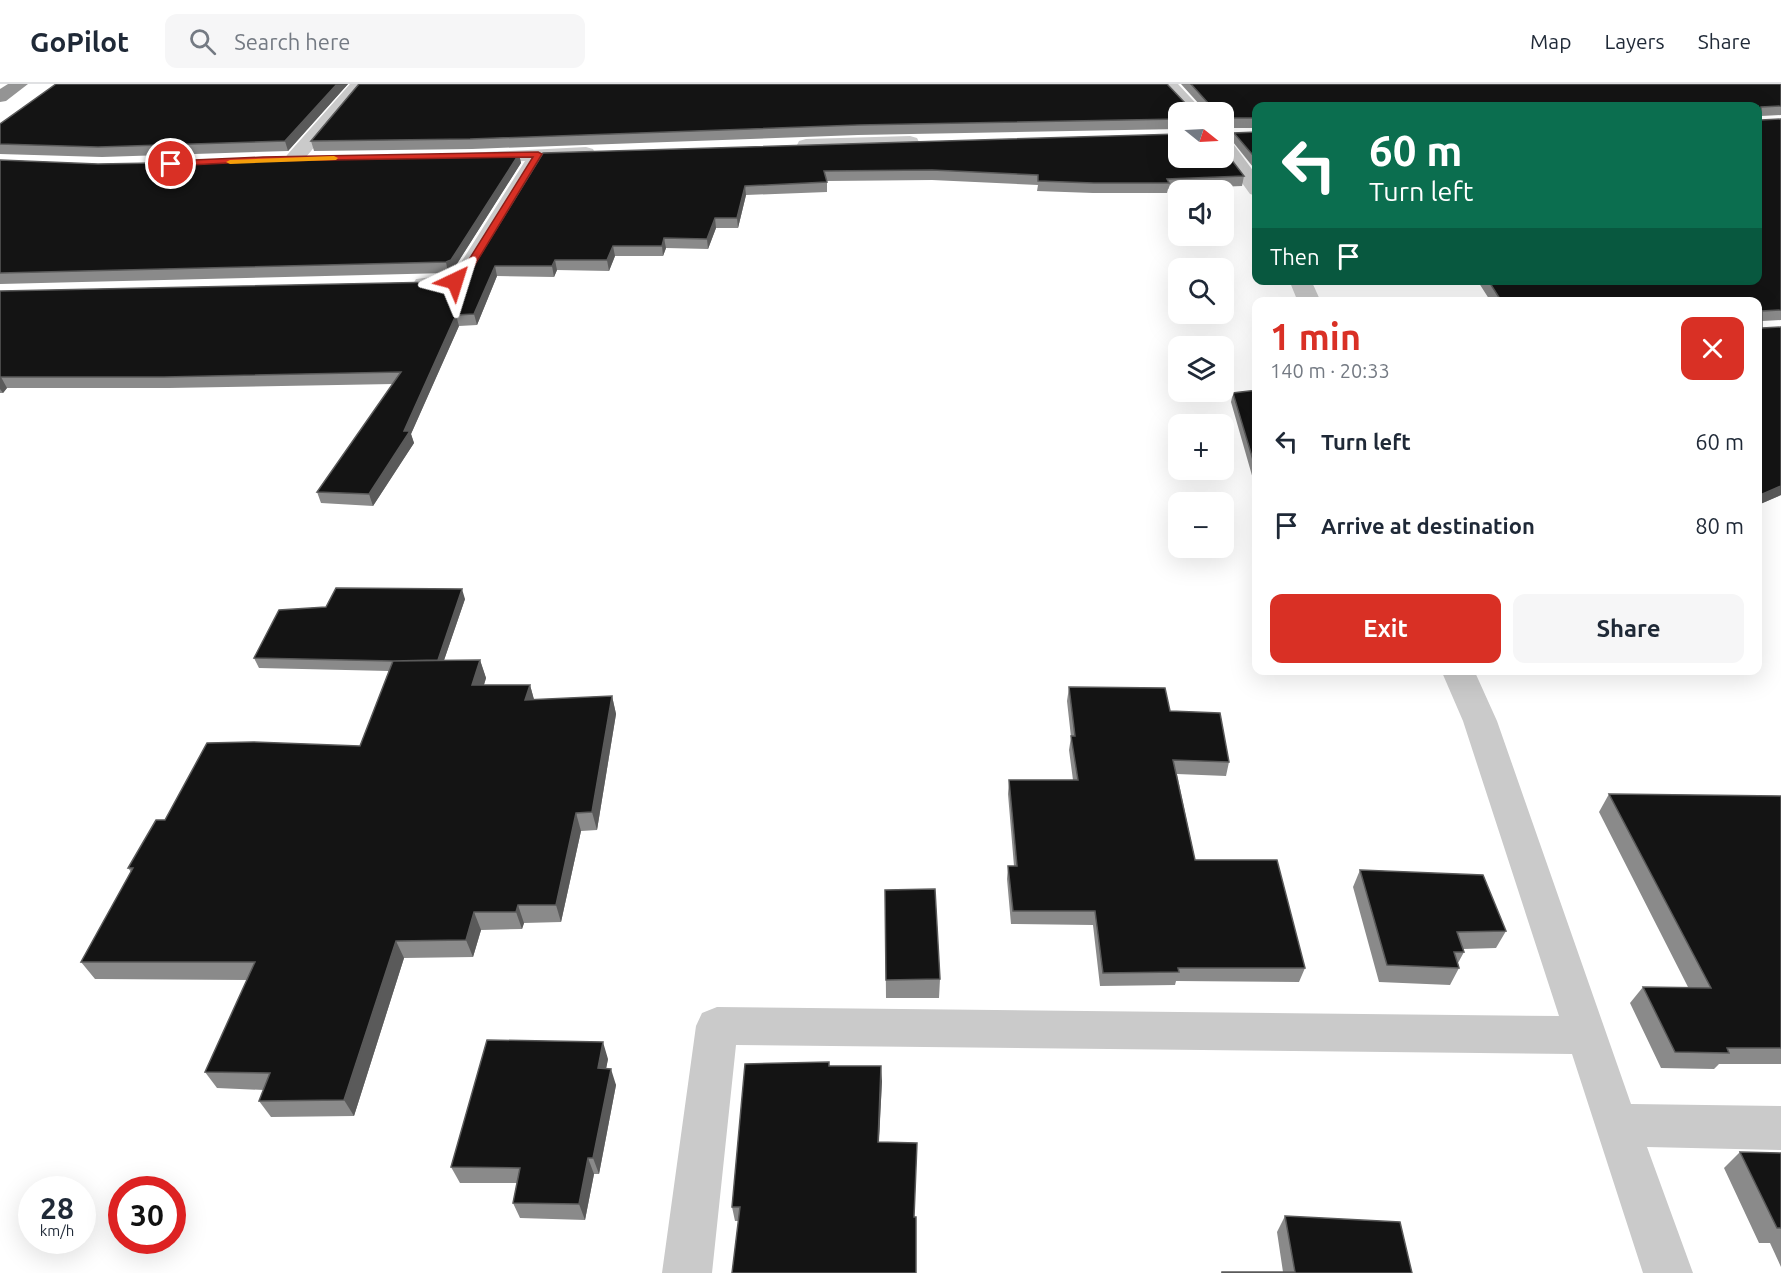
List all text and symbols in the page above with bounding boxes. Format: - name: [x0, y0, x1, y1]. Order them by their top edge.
- search box: [165, 14, 585, 68]
- icon: search: [186, 25, 219, 58]
- text: GoPilot: [30, 26, 129, 57]
- text: Search here: [234, 29, 350, 54]
- text: Map: [1530, 29, 1571, 53]
- text: Layers: [1604, 29, 1665, 53]
- text: Share: [1698, 29, 1751, 53]
- north arrow: [1168, 102, 1234, 168]
- map controls: [1168, 102, 1234, 558]
- icon: left: [1270, 126, 1348, 204]
- text: 60 m: [1369, 127, 1463, 174]
- pin: [145, 138, 196, 189]
- icon: arrive: [154, 147, 187, 180]
- text: Turn left: [1369, 176, 1473, 206]
- button: sound: [1168, 180, 1234, 246]
- icon: arrive: [1332, 240, 1365, 273]
- text: Then: [1270, 244, 1320, 269]
- position arrow: [423, 249, 487, 313]
- button: search: [1168, 258, 1234, 324]
- text: 1 min: [1270, 316, 1361, 357]
- button: close: [1681, 317, 1744, 380]
- button: layers: [1168, 336, 1234, 402]
- text: 140 m · 20:33: [1270, 359, 1390, 382]
- button: +: [1168, 414, 1234, 480]
- icon: left: [1270, 425, 1303, 458]
- text: Turn left: [1321, 429, 1411, 454]
- text: 60 m: [1695, 429, 1744, 454]
- button: −: [1168, 492, 1234, 558]
- icon: arrive: [1270, 509, 1303, 542]
- text: Arrive at destination: [1321, 513, 1535, 538]
- text: 80 m: [1695, 513, 1744, 538]
- button: Exit: [1270, 594, 1501, 663]
- button: Share: [1513, 594, 1744, 663]
- speed limit sign: 30: [108, 1176, 186, 1254]
- text: 28: [40, 1191, 74, 1225]
- text: km/h: [40, 1222, 74, 1239]

